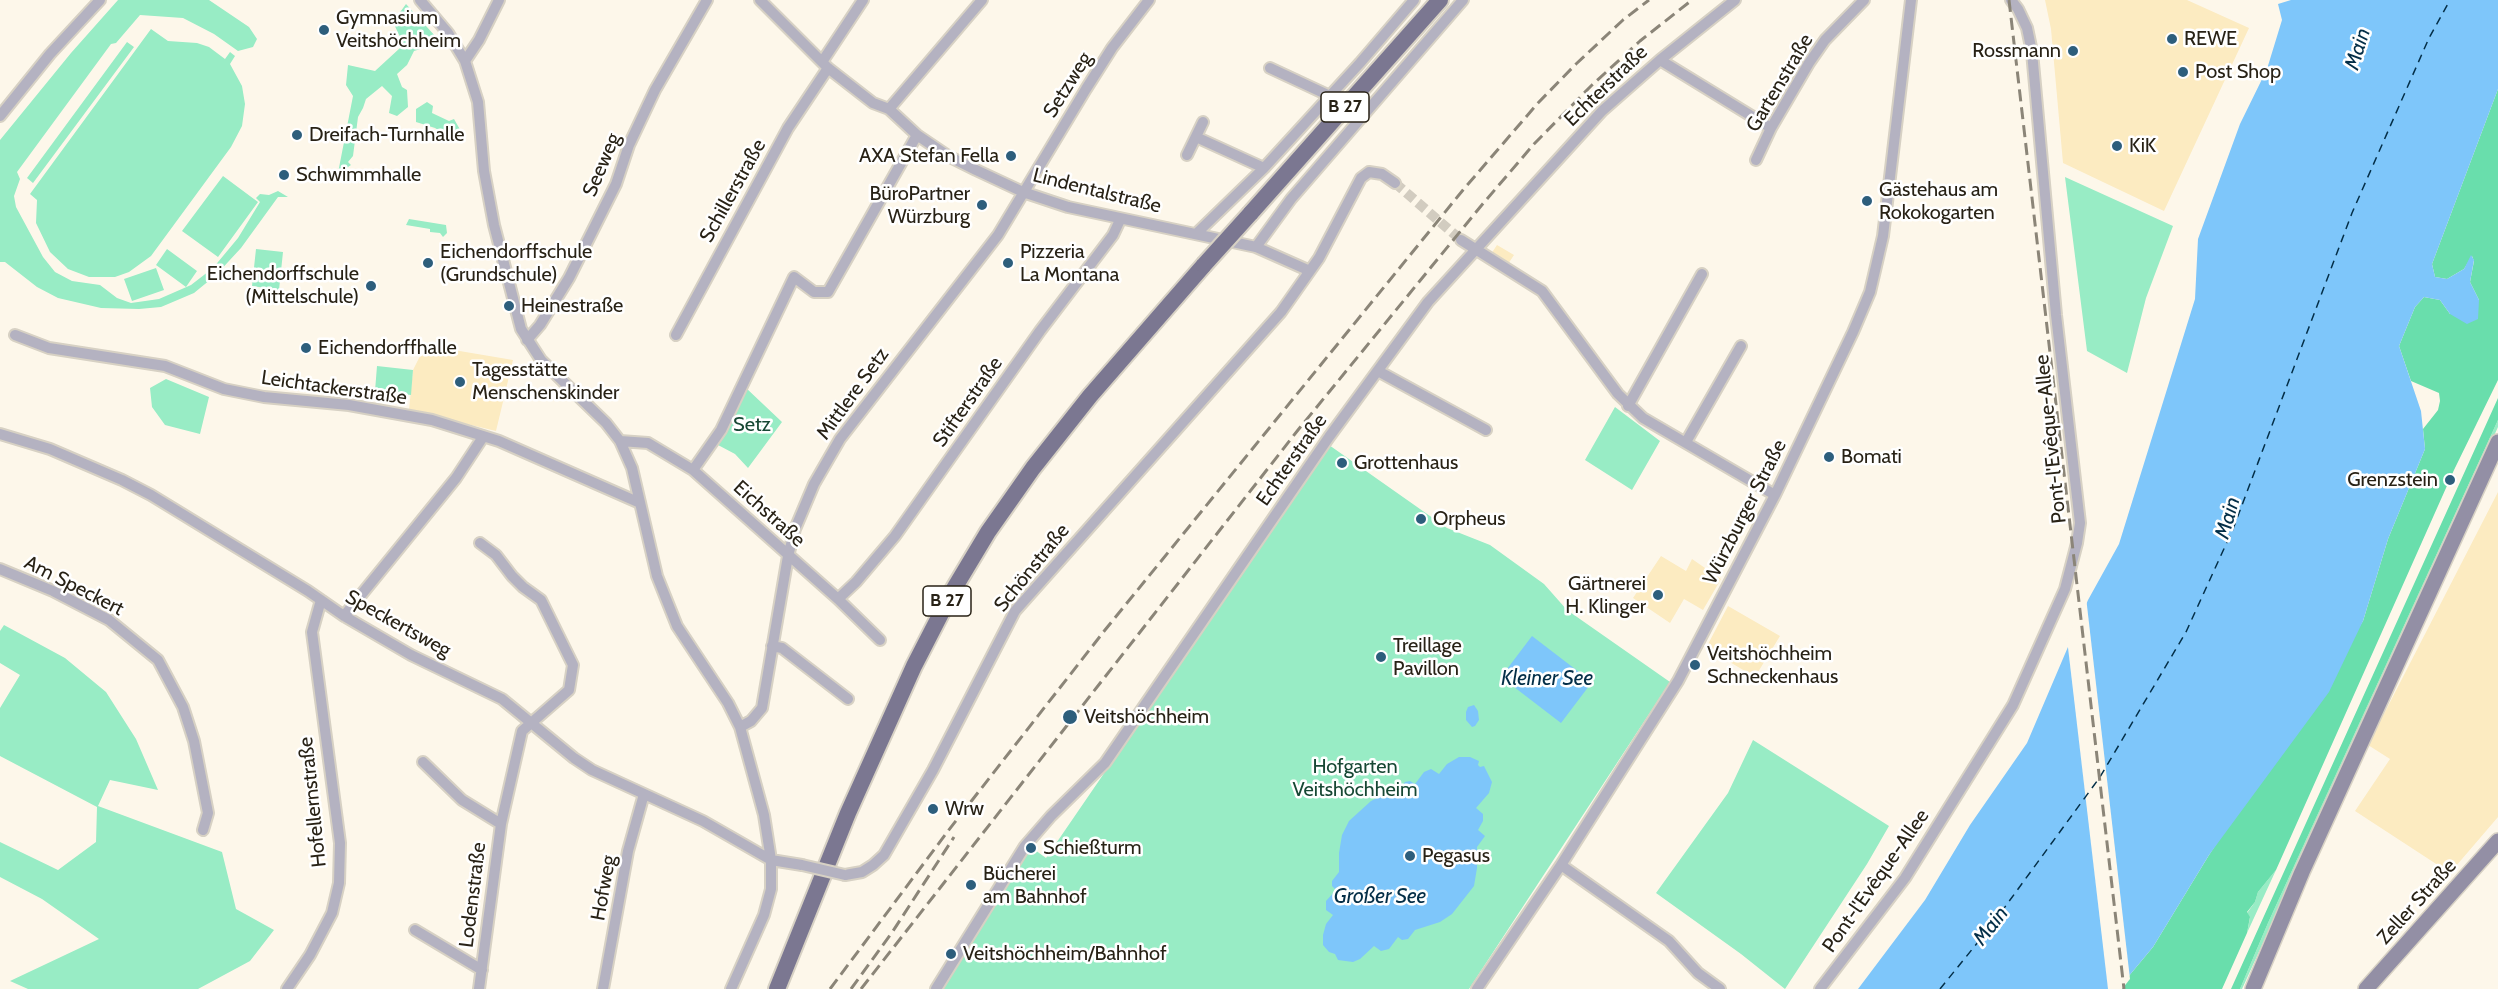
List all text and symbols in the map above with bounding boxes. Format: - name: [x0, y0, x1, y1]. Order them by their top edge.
- place label: Gymnasium Veitshöchheim: [336, 6, 461, 53]
- marker: Gymnasium Veitshöchheim: [317, 23, 331, 37]
- water label: Main: [2340, 25, 2376, 73]
- place label: REWE: [2184, 27, 2237, 51]
- street label: Gartenstraße: [1741, 30, 1819, 136]
- marker: REWE: [2165, 32, 2179, 46]
- place label: Rossmann: [1972, 39, 2061, 63]
- street label: Echterstraße: [1559, 40, 1653, 132]
- marker: Rossmann: [2066, 44, 2080, 58]
- street label: Setzweg: [1039, 48, 1097, 122]
- place label: Post Shop: [2195, 60, 2281, 84]
- marker: Post Shop: [2176, 65, 2190, 79]
- road number: B 27: [1321, 92, 1369, 122]
- place label: Dreifach-Turnhalle: [309, 123, 465, 147]
- marker: Dreifach-Turnhalle: [290, 128, 304, 142]
- street label: Seeweg: [578, 130, 626, 200]
- place label: KiK: [2129, 134, 2156, 158]
- street label: Schillerstraße: [695, 135, 771, 247]
- marker: KiK: [2110, 139, 2124, 153]
- place label: AXA Stefan Fella: [859, 144, 999, 168]
- marker: AXA Stefan Fella: [1004, 149, 1018, 163]
- place label: Schwimmhalle: [296, 163, 421, 187]
- street label: Lindentalstraße: [1030, 163, 1164, 219]
- marker: Schwimmhalle: [277, 168, 291, 182]
- place label: Gästehaus am Rokokogarten: [1879, 178, 1998, 225]
- place label: BüroPartner Würzburg: [869, 182, 970, 229]
- marker: Gästehaus am Rokokogarten: [1860, 194, 1874, 208]
- marker: BüroPartner Würzburg: [975, 198, 989, 212]
- place label: Eichendorffschule (Grundschule): [440, 240, 592, 287]
- place label: Pizzeria La Montana: [1020, 240, 1119, 287]
- marker: Eichendorffschule (Grundschule): [421, 256, 435, 270]
- marker: Pizzeria La Montana: [1001, 256, 1015, 270]
- place label: Eichendorffschule (Mittelschule): [207, 262, 359, 309]
- marker: Eichendorffschule (Mittelschule): [364, 279, 378, 293]
- place label: Heinestraße: [521, 294, 623, 318]
- marker: Heinestraße: [502, 299, 516, 313]
- place label: Eichendorffhalle: [318, 336, 457, 360]
- marker: Eichendorffhalle: [299, 341, 313, 355]
- street label: Mittlere Setz: [812, 343, 894, 445]
- street label: Stifterstraße: [928, 352, 1008, 452]
- street label: Pont-l'Evêque-Allee: [2030, 353, 2072, 525]
- place label: Tagesstätte Menschenskinder: [472, 358, 619, 405]
- street label: Leichtackerstraße: [260, 366, 408, 410]
- marker: Tagesstätte Menschenskinder: [453, 375, 467, 389]
- street label: Echterstraße: [1252, 410, 1332, 510]
- park label: Setz: [733, 413, 771, 437]
- street label: Würzburger Straße: [1698, 436, 1792, 588]
- place label: Bomati: [1841, 445, 1902, 469]
- marker: Bomati: [1822, 450, 1836, 464]
- place label: Grottenhaus: [1354, 451, 1458, 475]
- marker: Grottenhaus: [1335, 456, 1349, 470]
- place label: Grenzstein: [2347, 468, 2438, 492]
- marker: Grenzstein: [2443, 473, 2457, 487]
- street label: Eichstraße: [728, 476, 810, 552]
- water label: Main: [2210, 494, 2246, 542]
- place label: Orpheus: [1433, 507, 1506, 531]
- marker: Orpheus: [1414, 512, 1428, 526]
- street label: Schönstraße: [989, 519, 1075, 617]
- street label: Am Speckert: [20, 551, 128, 621]
- place label: Gärtnerei H. Klinger: [1565, 572, 1646, 619]
- street label: Speckertsweg: [341, 585, 455, 663]
- road number: B 27: [923, 586, 971, 616]
- marker: Gärtnerei H. Klinger: [1651, 588, 1665, 602]
- place label: Treillage Pavillon: [1393, 634, 1462, 681]
- place label: Veitshöchheim Schneckenhaus: [1707, 642, 1838, 689]
- marker: Treillage Pavillon: [1374, 650, 1388, 664]
- marker: Veitshöchheim Schneckenhaus: [1688, 658, 1702, 672]
- water label: Kleiner See: [1501, 666, 1593, 692]
- place label: Veitshöchheim: [1084, 705, 1209, 729]
- marker: Veitshöchheim: [1061, 708, 1079, 726]
- street label: Hofellernstraße: [294, 736, 332, 868]
- park label: Hofgarten Veitshöchheim: [1292, 755, 1418, 802]
- place label: Wrw: [945, 797, 984, 821]
- marker: Wrw: [926, 802, 940, 816]
- street label: Pont-l'Evêque-Allee: [1818, 805, 1934, 957]
- place label: Schießturm: [1043, 836, 1142, 860]
- street label: Lodenstraße: [455, 841, 491, 949]
- marker: Schießturm: [1024, 841, 1038, 855]
- place label: Pegasus: [1422, 844, 1490, 868]
- marker: Pegasus: [1403, 849, 1417, 863]
- street label: Hofweg: [586, 853, 622, 923]
- street label: Zeller Straße: [2372, 854, 2462, 950]
- place label: Bücherei am Bahnhof: [983, 862, 1087, 909]
- marker: Bücherei am Bahnhof: [964, 878, 978, 892]
- water label: Großer See: [1334, 884, 1426, 910]
- water label: Main: [1968, 902, 2014, 950]
- place label: Veitshöchheim/Bahnhof: [963, 942, 1166, 966]
- marker: Veitshöchheim/Bahnhof: [944, 947, 958, 961]

